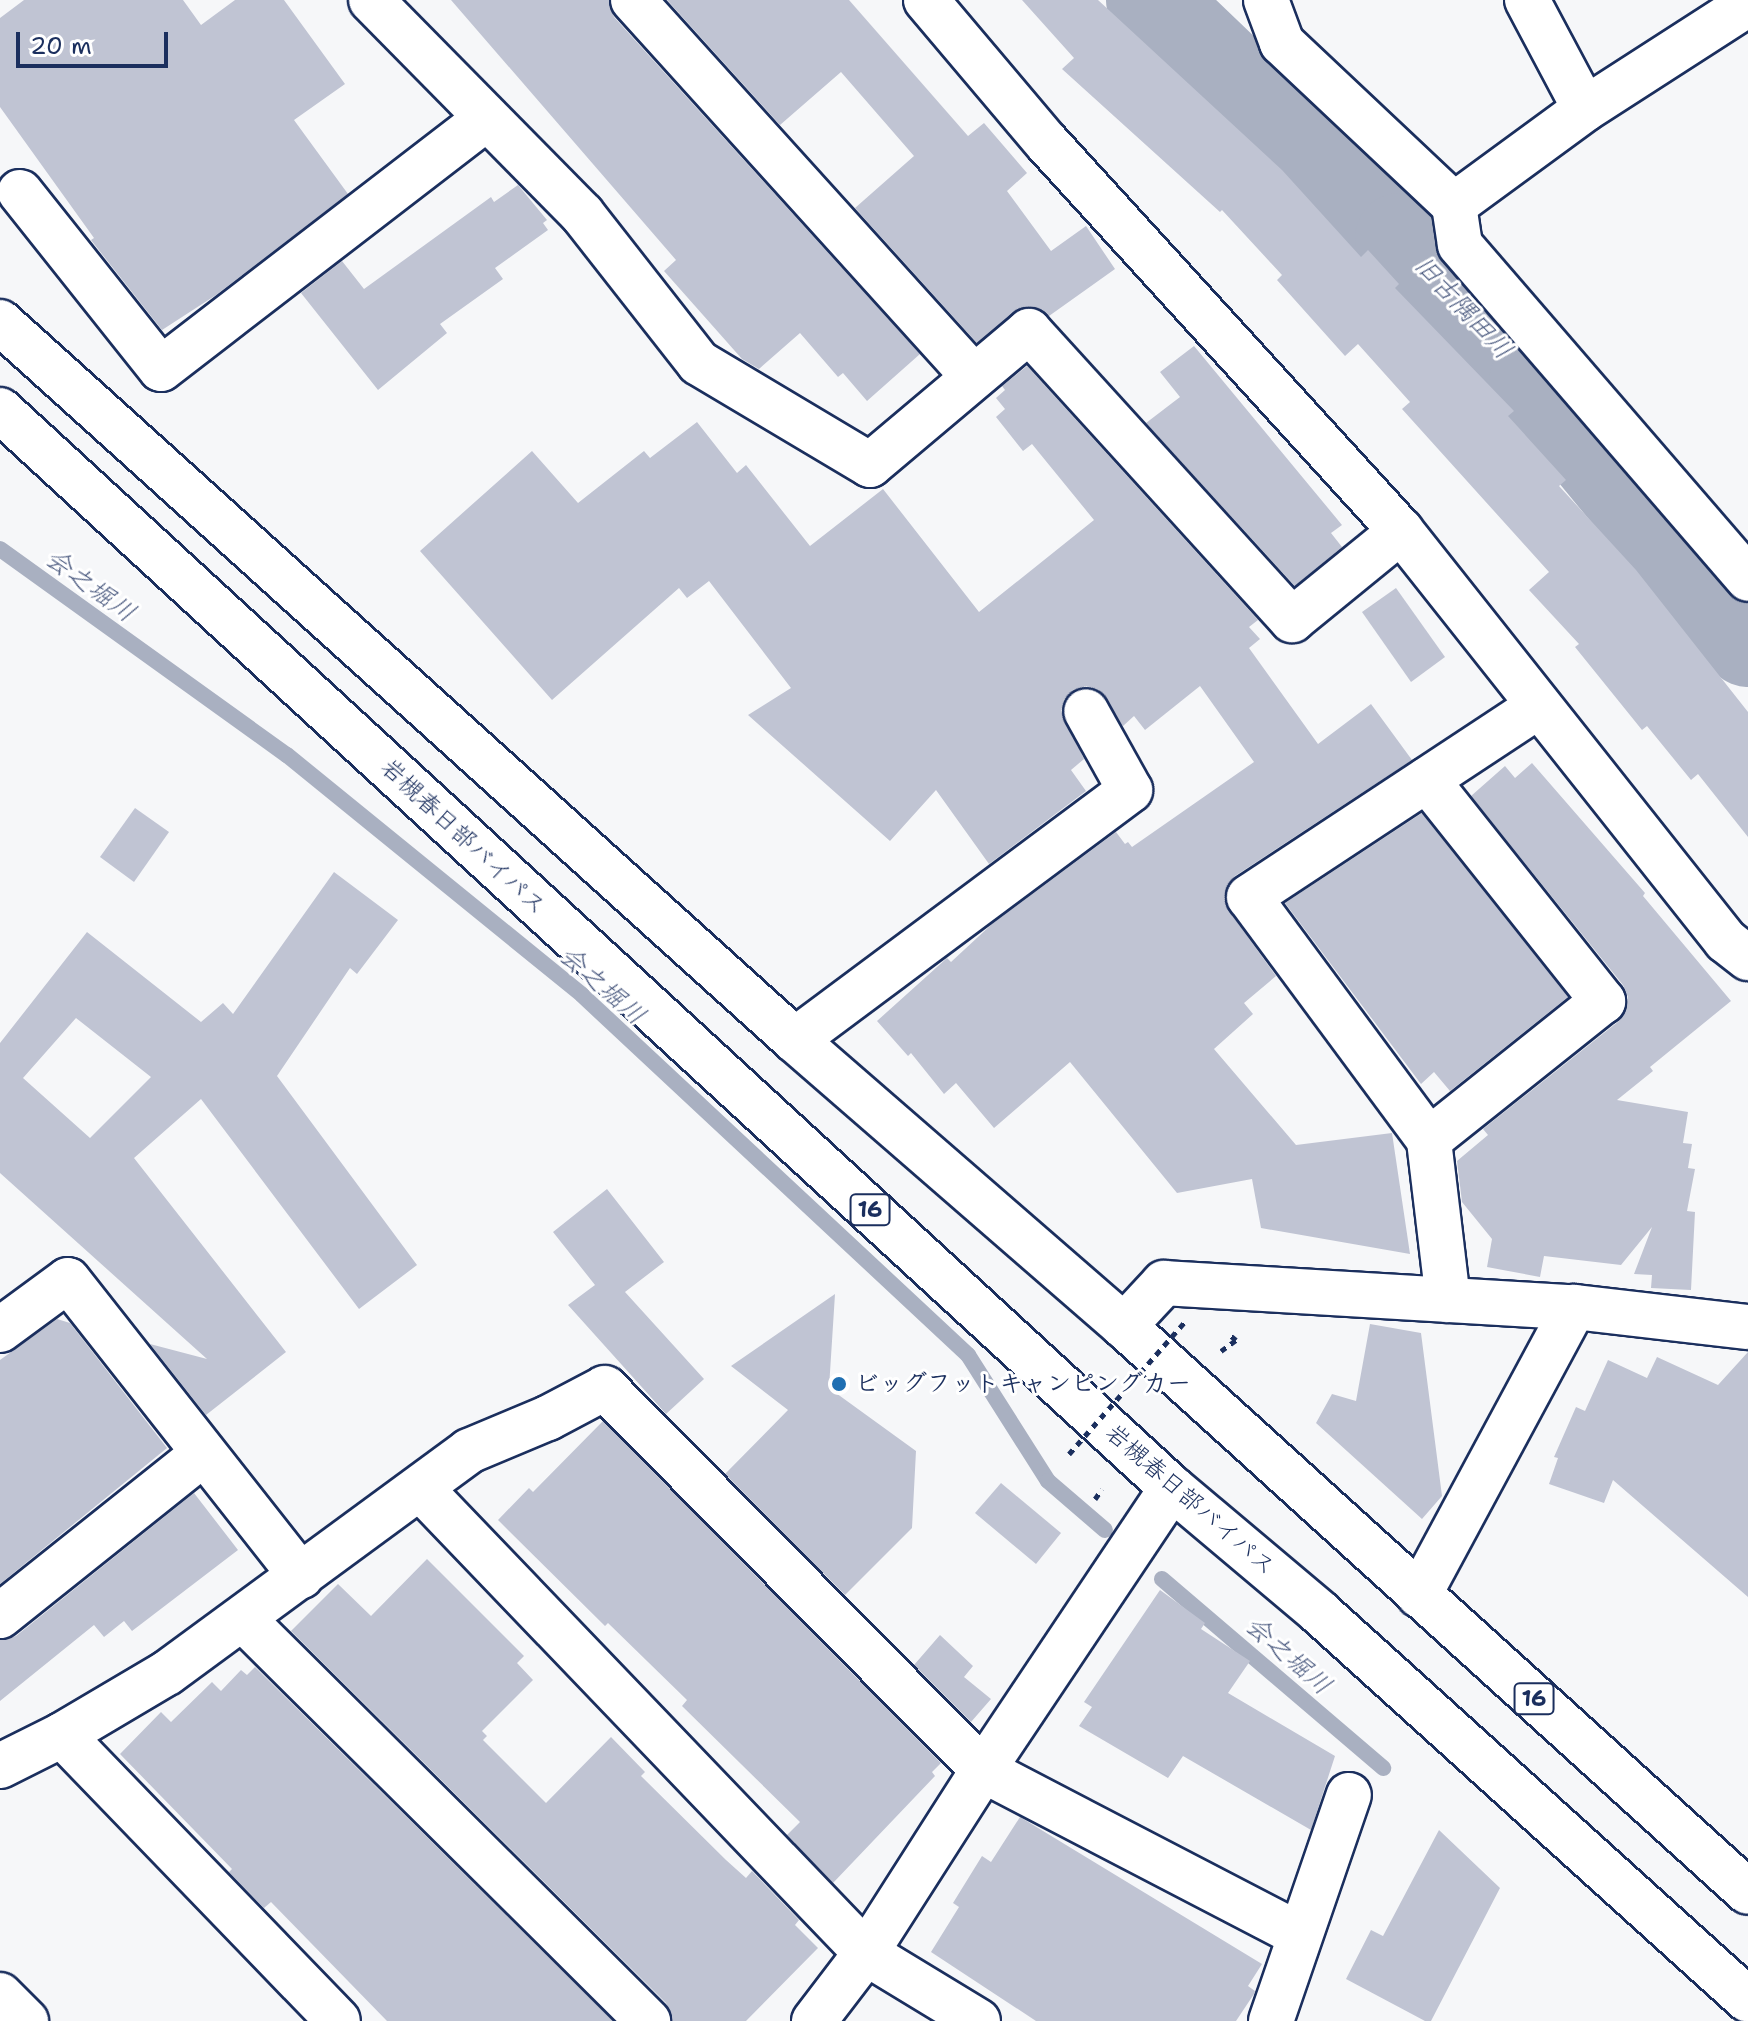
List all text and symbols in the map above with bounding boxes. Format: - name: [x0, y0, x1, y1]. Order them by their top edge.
- scale bar: [20, 16, 172, 66]
- text: 20 m: [30, 30, 92, 62]
- water label: 旧古隅田川: [1408, 249, 1520, 365]
- water label: 会之堀川: [40, 542, 142, 628]
- street label: 岩槻春日部バイパス: [374, 753, 552, 921]
- water label: 会之堀川: [554, 939, 652, 1031]
- road number: 16: [848, 1192, 892, 1228]
- place label: ビッグフットキャンピングカー: [855, 1370, 1191, 1398]
- marker: ビッグフットキャンピングカー: [830, 1375, 848, 1393]
- street label: 岩槻春日部バイパス: [1099, 1418, 1281, 1582]
- water label: 会之堀川: [1240, 1609, 1338, 1701]
- road number: 16: [1512, 1681, 1556, 1717]

